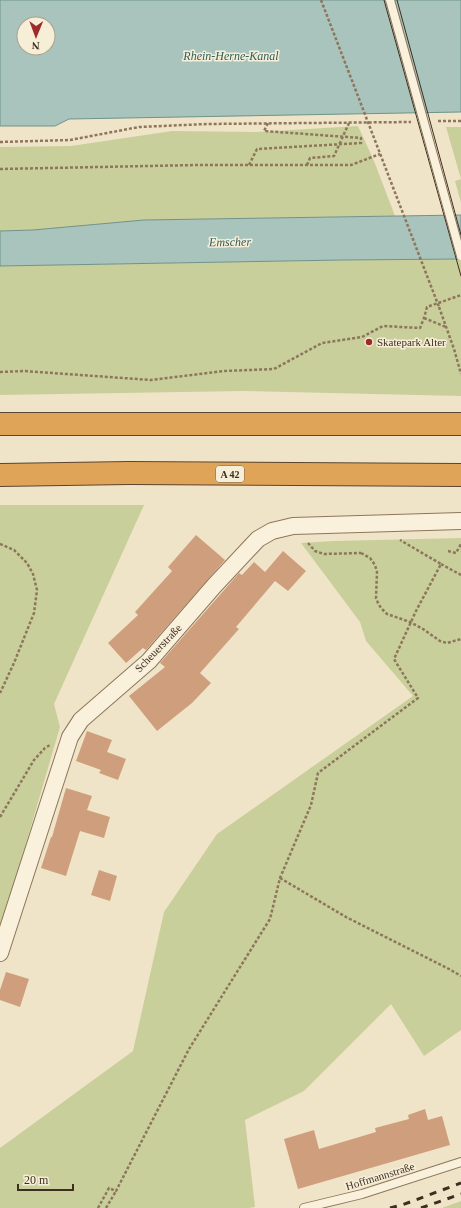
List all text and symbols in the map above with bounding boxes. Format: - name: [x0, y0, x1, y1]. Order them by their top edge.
- north arrow: [16, 16, 56, 56]
- text: N: [32, 40, 40, 52]
- water label: Rhein-Herne-Kanal: [182, 49, 279, 63]
- water label: Emscher: [208, 235, 251, 249]
- place label: Skatepark Alter: [377, 336, 446, 348]
- marker: Skatepark Alter: [364, 337, 374, 347]
- road number: A 42: [216, 466, 244, 482]
- street label: Scheuerstraße: [132, 622, 184, 674]
- street label: Hoffmannstraße: [344, 1160, 416, 1192]
- scale bar: [18, 1166, 73, 1192]
- text: 20 m: [24, 1173, 49, 1187]

